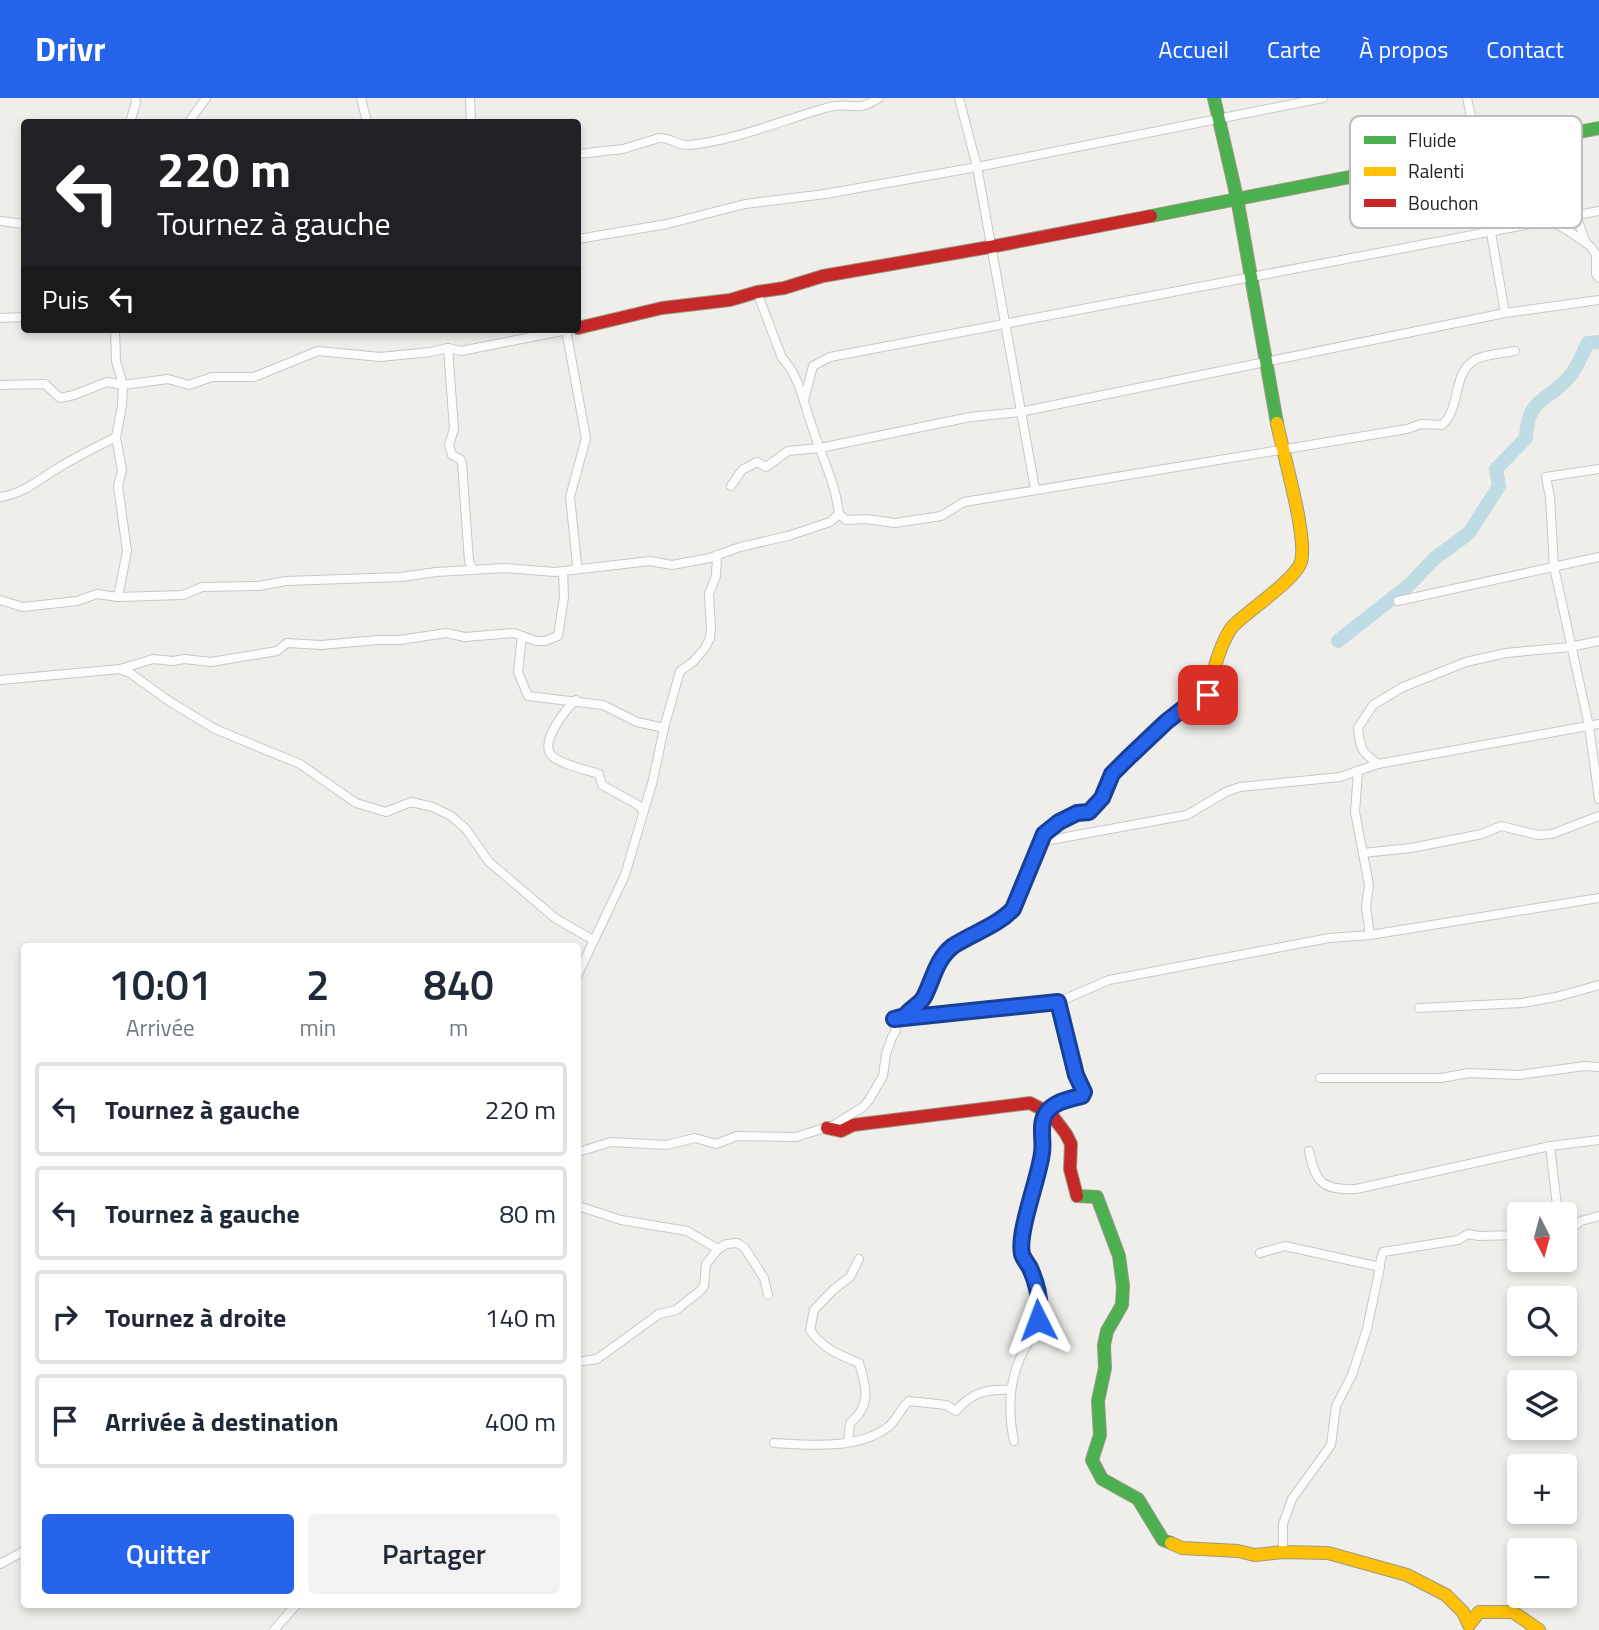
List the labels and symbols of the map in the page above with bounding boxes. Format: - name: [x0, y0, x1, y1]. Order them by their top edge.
- legend: [1350, 116, 1582, 228]
- text: Fluide: [1408, 125, 1456, 154]
- text: Ralenti: [1408, 156, 1464, 185]
- text: Bouchon: [1408, 188, 1479, 217]
- pin: [1178, 665, 1238, 725]
- north arrow: [1507, 1202, 1577, 1272]
- position arrow: [1001, 1283, 1075, 1357]

